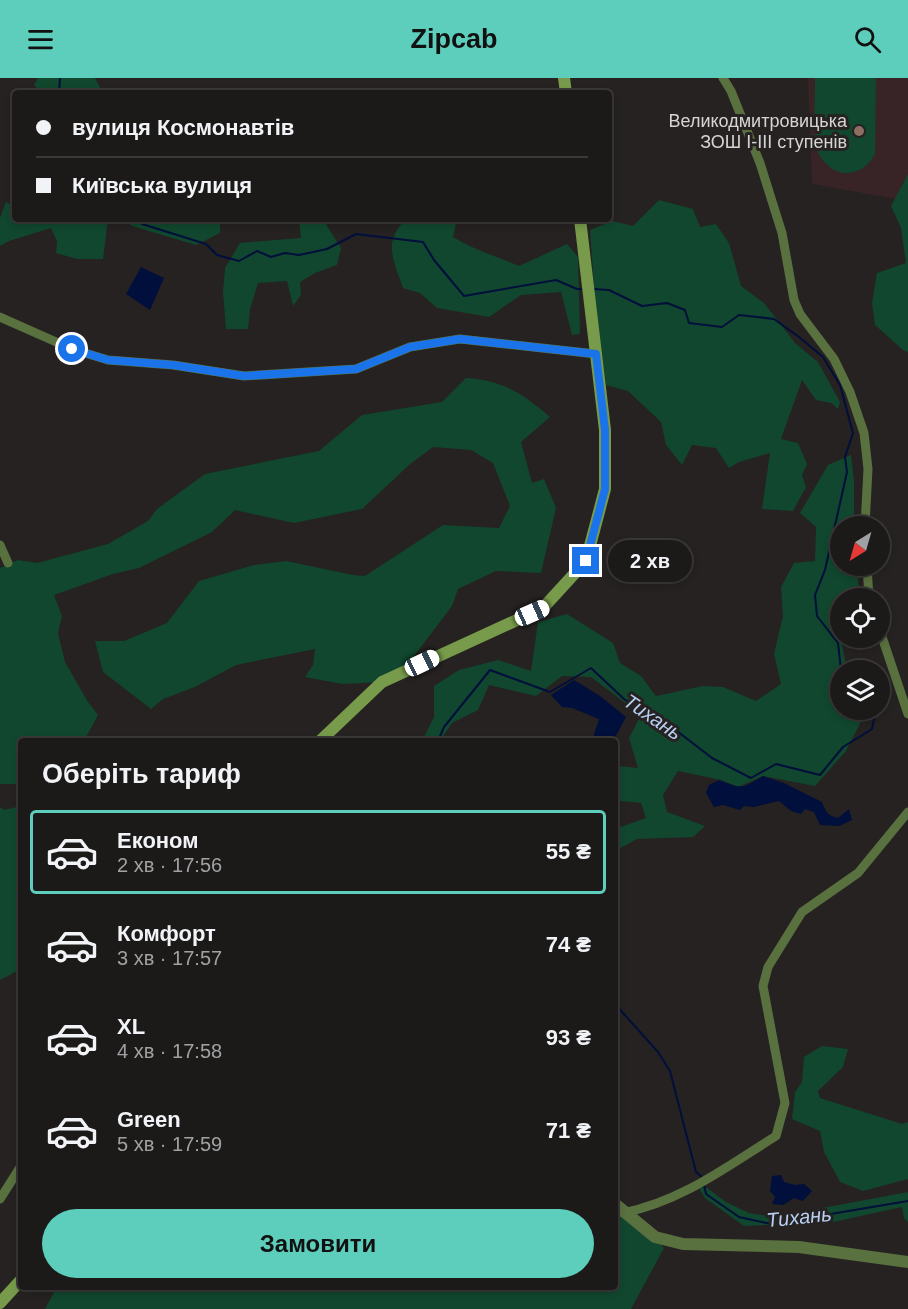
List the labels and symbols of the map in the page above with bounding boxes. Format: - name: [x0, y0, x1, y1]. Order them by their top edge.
- place label: Великодмитровицька ЗОШ І-ІІІ ступенів: [669, 111, 848, 152]
- marker: Великодмитровицька ЗОШ І-ІІІ ступенів: [852, 124, 866, 138]
- route start: [58, 335, 85, 362]
- north arrow: [830, 516, 890, 576]
- callout: 2 хв: [607, 540, 691, 582]
- route end: [572, 547, 599, 574]
- car: [512, 597, 552, 629]
- car: [402, 647, 442, 679]
- water label: Тихань: [620, 690, 686, 744]
- water label: Тихань: [765, 1203, 833, 1231]

